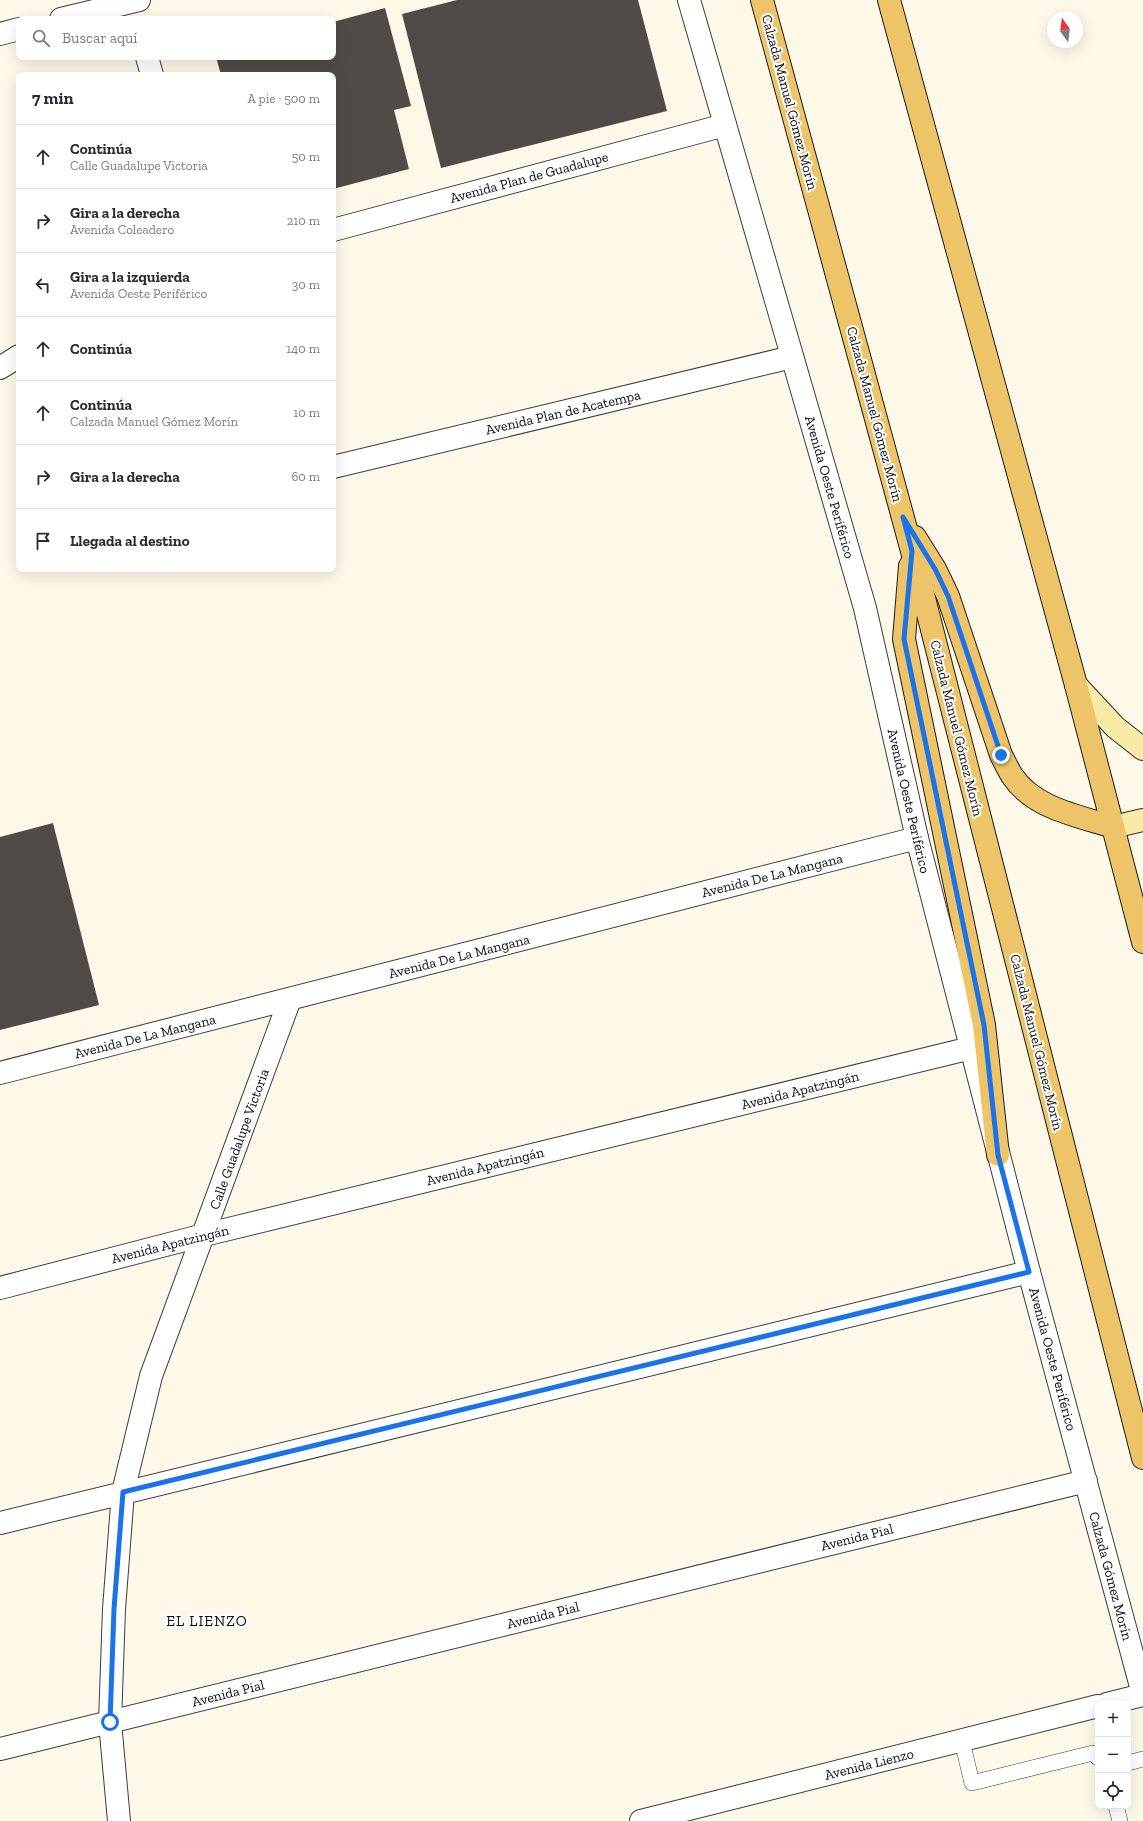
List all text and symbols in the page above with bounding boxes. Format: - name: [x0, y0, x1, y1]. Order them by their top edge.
- north arrow: [1047, 12, 1083, 48]
- street label: Calzada Manuel Gómez Morín: [758, 13, 821, 192]
- search box: [16, 16, 336, 60]
- icon: search: [30, 27, 52, 49]
- text: Buscar aquí: [62, 29, 138, 47]
- text: 7 min: [32, 88, 74, 108]
- text: A pie · 500 m: [248, 91, 320, 106]
- text: Continúa: [70, 140, 132, 158]
- icon: ahead: [32, 146, 54, 168]
- street label: Avenida Plan de Guadalupe: [448, 148, 611, 207]
- text: 50 m: [292, 149, 320, 164]
- text: Calle Guadalupe Victoria: [70, 158, 208, 173]
- text: Gira a la derecha: [70, 204, 180, 222]
- icon: right: [32, 210, 54, 232]
- text: 210 m: [287, 213, 320, 228]
- text: Avenida Coleadero: [70, 222, 174, 237]
- text: Gira a la izquierda: [70, 268, 190, 286]
- icon: left: [32, 274, 54, 296]
- text: 30 m: [292, 277, 320, 292]
- text: Avenida Oeste Periférico: [70, 286, 207, 301]
- street label: Calzada Manuel Gómez Morín: [843, 325, 906, 504]
- icon: ahead: [32, 338, 54, 360]
- text: Continúa: [70, 340, 132, 358]
- text: 140 m: [286, 341, 320, 356]
- street label: Avenida Plan de Acatempa: [484, 386, 643, 439]
- text: Continúa: [70, 396, 132, 414]
- icon: ahead: [32, 402, 54, 424]
- text: 10 m: [293, 405, 320, 420]
- text: Calzada Manuel Gómez Morín: [70, 414, 238, 429]
- street label: Avenida Oeste Periférico: [801, 414, 858, 561]
- icon: right: [32, 466, 54, 488]
- text: Gira a la derecha: [70, 468, 180, 486]
- text: 60 m: [291, 469, 320, 484]
- icon: arrive: [32, 530, 54, 552]
- text: Llegada al destino: [70, 532, 190, 550]
- street label: Calzada Manuel Gómez Morín: [926, 638, 987, 818]
- street label: Avenida Oeste Periférico: [884, 727, 933, 875]
- route end: [992, 746, 1010, 764]
- street label: Avenida De La Mangana: [700, 850, 845, 901]
- street label: Avenida De La Mangana: [387, 931, 532, 982]
- street label: Calzada Manuel Gómez Morín: [1006, 952, 1067, 1132]
- street label: Avenida De La Mangana: [73, 1011, 218, 1062]
- street label: Calle Guadalupe Victoria: [206, 1066, 273, 1212]
- street label: Avenida Apatzingán: [740, 1068, 861, 1113]
- street label: Avenida Apatzingán: [425, 1144, 546, 1189]
- street label: Avenida Apatzingán: [110, 1222, 231, 1267]
- street label: Avenida Oeste Periférico: [1025, 1286, 1080, 1433]
- street label: Calzada Gómez Morín: [1085, 1510, 1136, 1642]
- street label: Avenida Pial: [819, 1520, 895, 1555]
- street label: Avenida Pial: [505, 1598, 581, 1633]
- district label: EL LIENZO: [166, 1612, 248, 1630]
- street label: Avenida Pial: [190, 1676, 266, 1711]
- map controls: [1095, 1701, 1131, 1809]
- button: +: [1095, 1701, 1131, 1737]
- route start: [101, 1713, 119, 1731]
- button: −: [1095, 1737, 1131, 1773]
- street label: Avenida Lienzo: [823, 1745, 915, 1784]
- button: locate: [1095, 1773, 1131, 1809]

